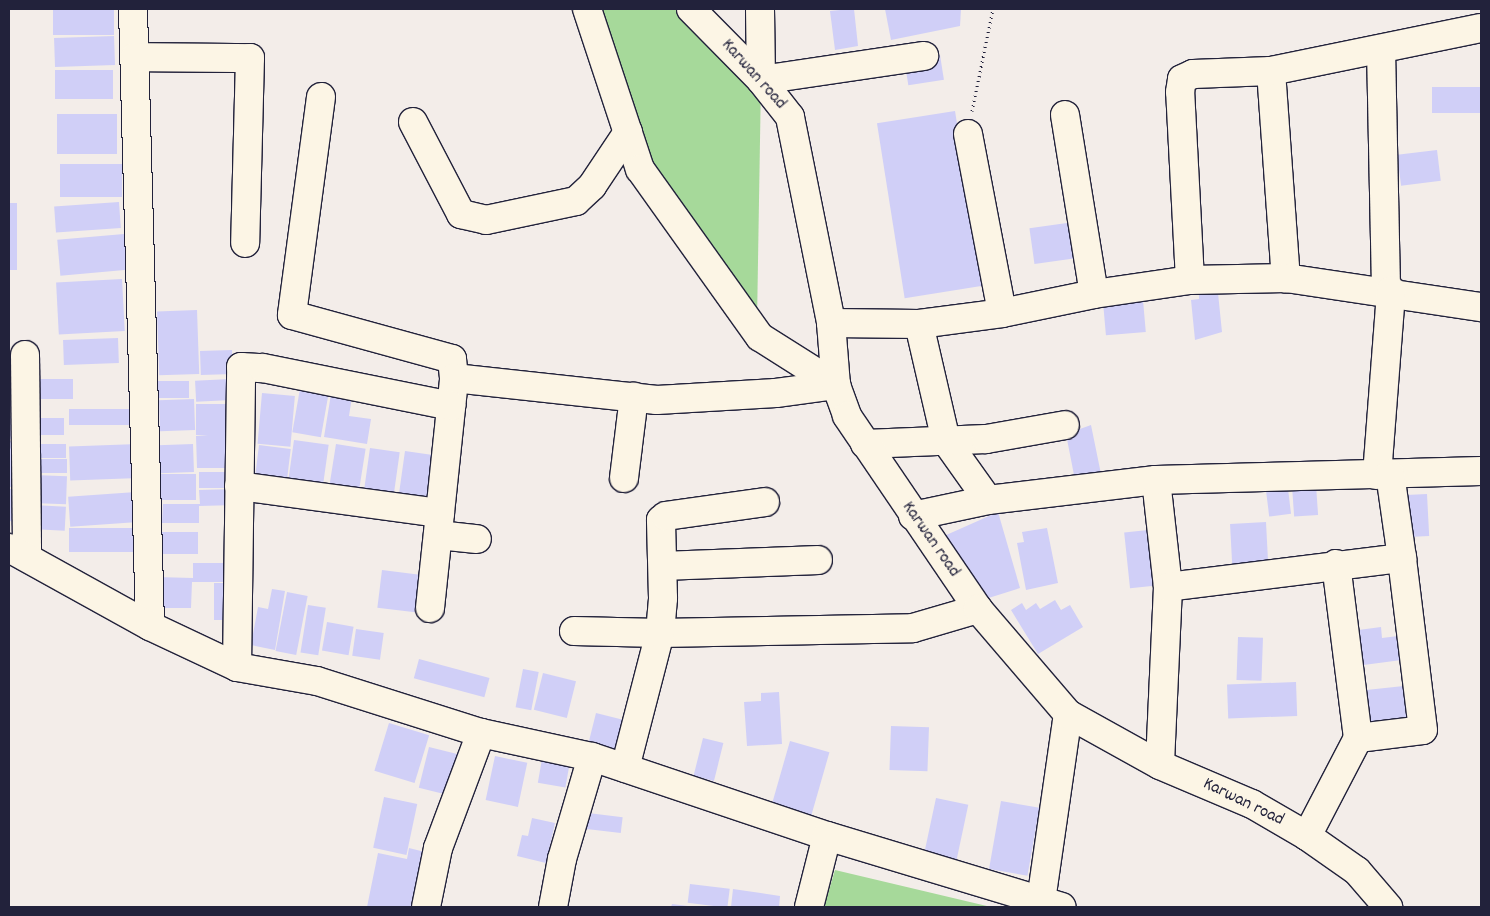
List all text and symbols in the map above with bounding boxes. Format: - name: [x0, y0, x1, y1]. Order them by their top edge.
- street label: Karwan road: [716, 35, 790, 115]
- street label: Karwan road: [896, 498, 964, 582]
- street label: Karwan road: [1199, 774, 1287, 832]

